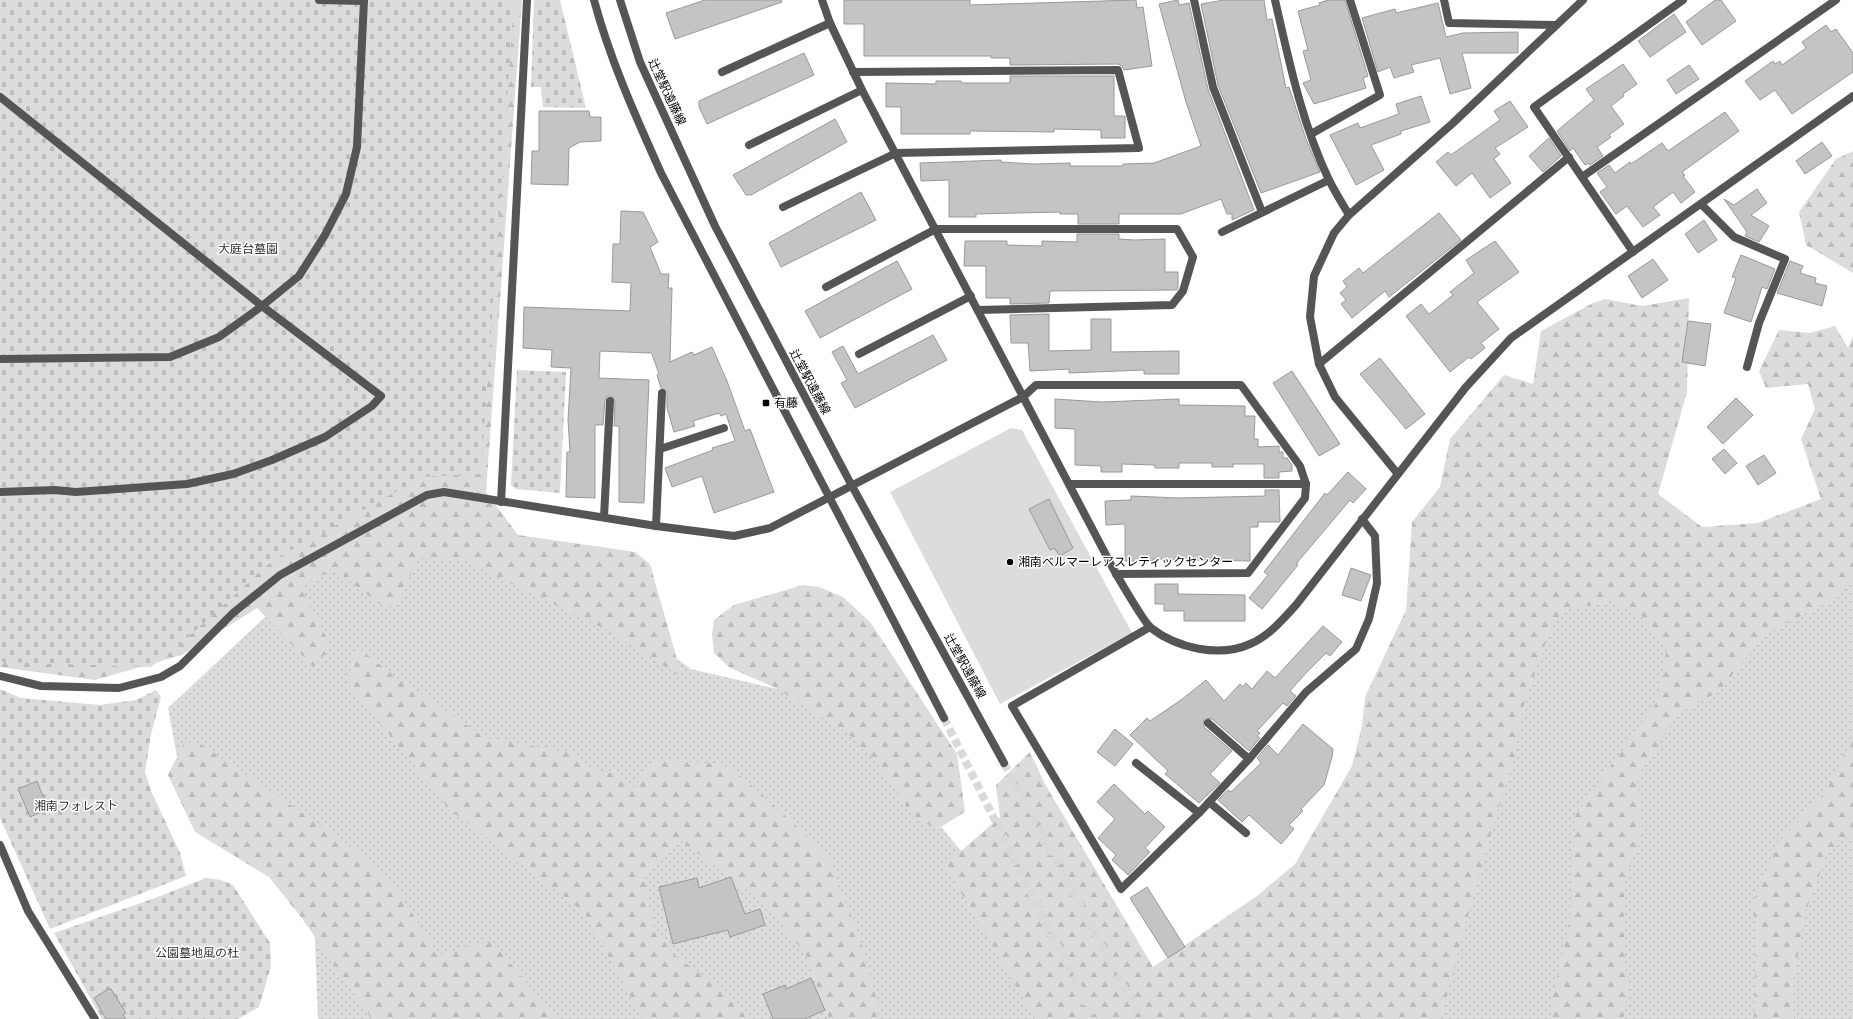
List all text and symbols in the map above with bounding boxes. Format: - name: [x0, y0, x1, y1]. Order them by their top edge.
- street label: 辻堂駅遠藤線: [645, 56, 689, 128]
- park label: 大庭台墓園: [218, 242, 278, 256]
- street label: 辻堂駅遠藤線: [787, 347, 833, 417]
- place label: 有藤: [774, 396, 798, 410]
- marker: 有藤: [761, 398, 771, 408]
- place label: 湘南ベルマーレアスレティックセンター: [1018, 555, 1233, 569]
- marker: 湘南ベルマーレアスレティックセンター: [1005, 557, 1015, 567]
- street label: 辻堂駅遠藤線: [941, 631, 989, 701]
- park label: 湘南フォレスト: [34, 799, 118, 813]
- park label: 公園墓地風の杜: [155, 946, 239, 960]

